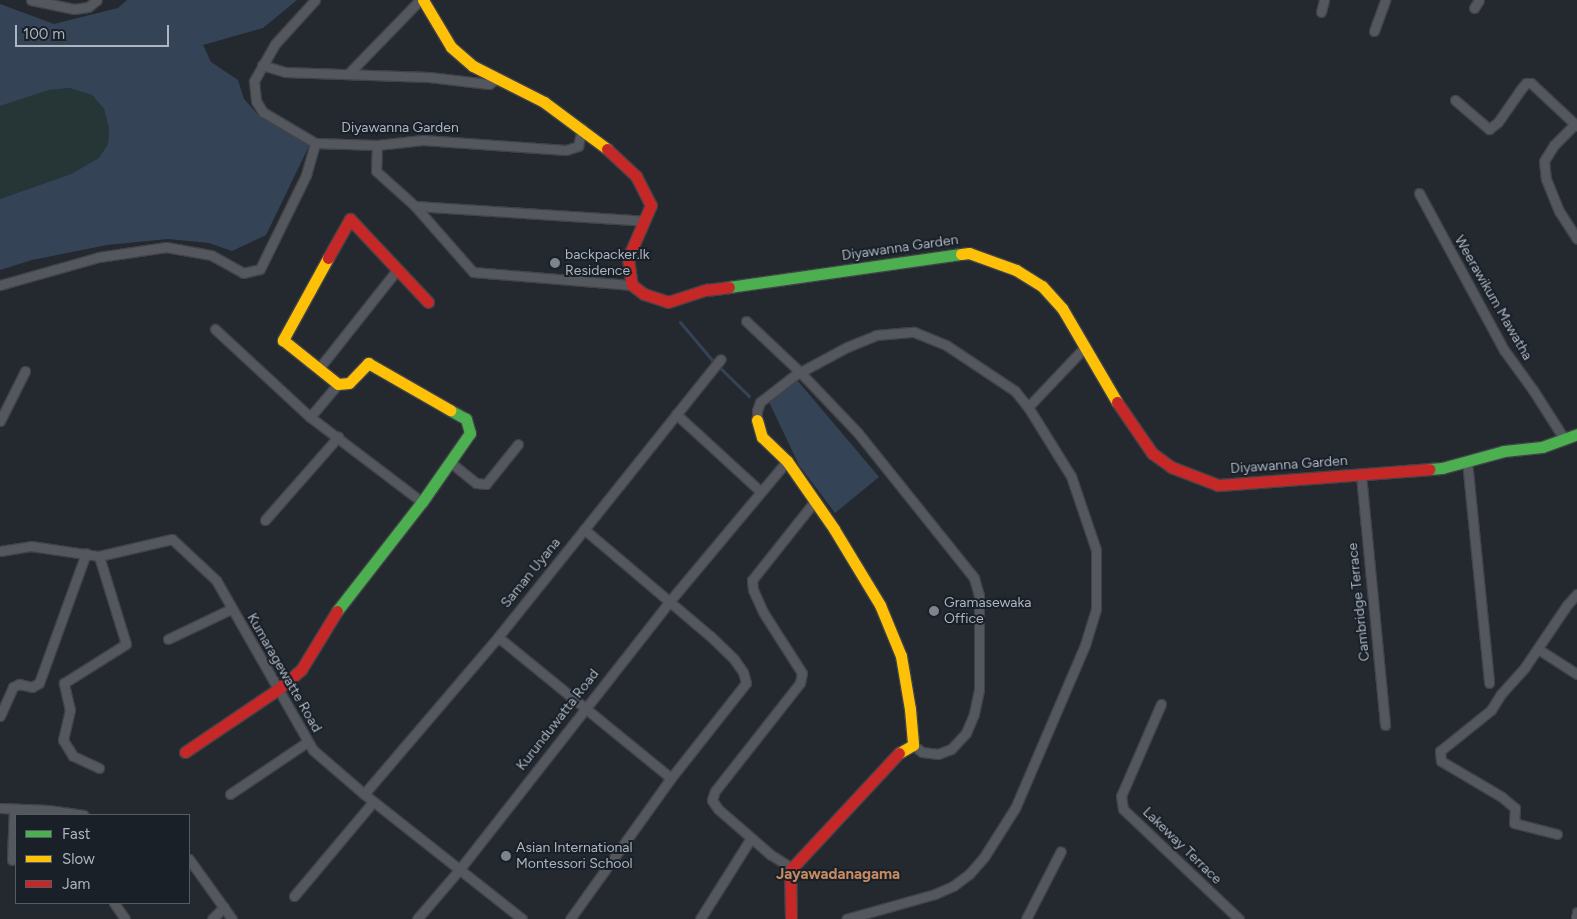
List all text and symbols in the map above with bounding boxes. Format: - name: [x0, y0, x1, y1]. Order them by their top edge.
- scale bar: [18, 15, 171, 47]
- text: 100 m: [23, 25, 65, 43]
- street label: Diyawanna Garden: [341, 120, 459, 136]
- street label: Diyawanna Garden: [841, 232, 959, 264]
- street label: Weerawikum Mawatha: [1450, 233, 1536, 363]
- place label: backpacker.lk Residence: [565, 247, 649, 280]
- marker: backpacker.lk Residence: [549, 257, 561, 269]
- street label: Diyawanna Garden: [1230, 453, 1348, 477]
- street label: Saman Uyana: [498, 535, 564, 611]
- street label: Cambridge Terrace: [1344, 542, 1374, 662]
- place label: Gramasewaka Office: [944, 595, 1031, 628]
- marker: Gramasewaka Office: [928, 605, 940, 617]
- street label: Kumaragewatte Road: [243, 610, 325, 736]
- street label: Kurunduwatta Road: [513, 666, 603, 774]
- street label: Lakeway Terrace: [1139, 804, 1225, 888]
- legend: [15, 814, 190, 904]
- text: Fast: [62, 825, 90, 843]
- place label: Asian International Montessori School: [516, 840, 633, 872]
- text: Slow: [62, 850, 95, 868]
- marker: Asian International Montessori School: [500, 850, 512, 862]
- district label: Jayawadanagama: [776, 866, 900, 884]
- text: Jam: [62, 875, 90, 893]

